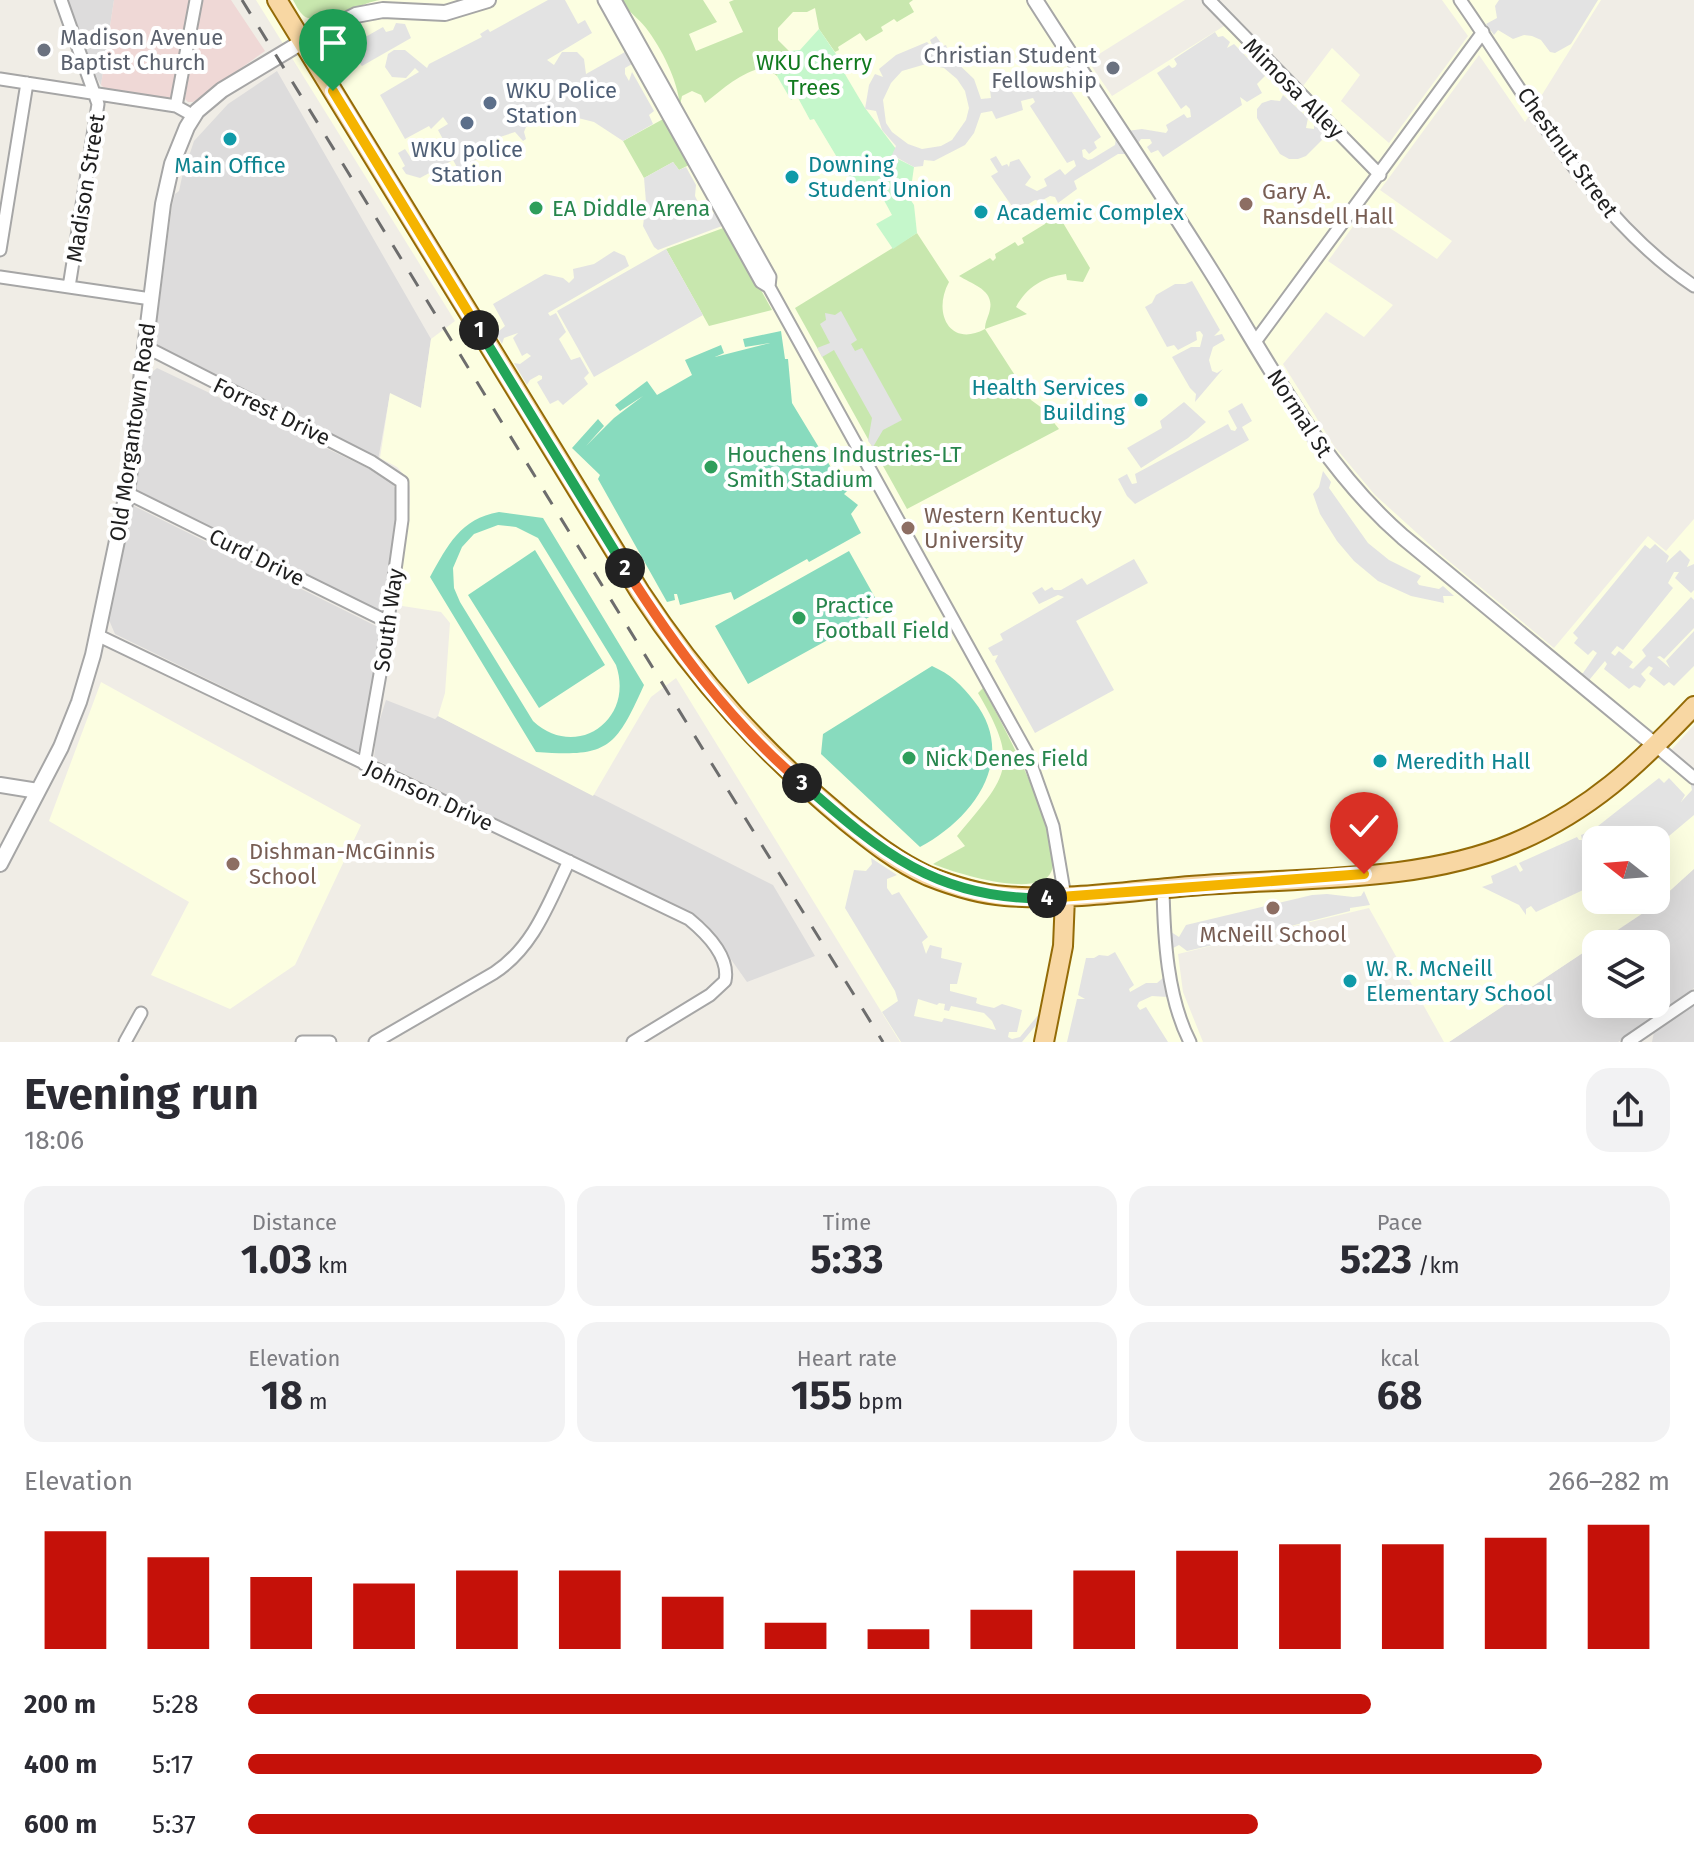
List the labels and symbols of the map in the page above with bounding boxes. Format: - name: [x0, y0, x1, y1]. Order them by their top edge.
- pin: [299, 9, 367, 91]
- place label: Madison Avenue Baptist Church: [60, 24, 223, 76]
- street label: Mimosa Alley: [1238, 32, 1350, 144]
- marker: Madison Avenue Baptist Church: [35, 41, 53, 59]
- place label: Christian Student Fellowship: [923, 42, 1097, 94]
- park label: WKU Cherry Trees: [756, 49, 872, 101]
- marker: Christian Student Fellowship: [1104, 59, 1122, 77]
- place label: WKU Police Station: [506, 77, 617, 129]
- street label: Chestnut Street: [1511, 82, 1624, 223]
- marker: WKU Police Station: [481, 94, 499, 112]
- street label: Madison Street: [60, 112, 111, 264]
- marker: WKU police Station: [458, 114, 476, 132]
- marker: Main Office: [221, 130, 239, 148]
- place label: WKU police Station: [411, 136, 523, 188]
- place label: Downing Student Union: [808, 151, 952, 203]
- place label: Main Office: [174, 152, 286, 179]
- marker: Downing Student Union: [783, 168, 801, 186]
- place label: Gary A. Ransdell Hall: [1262, 178, 1394, 230]
- place label: EA Diddle Arena: [552, 195, 710, 222]
- marker: Gary A. Ransdell Hall: [1237, 195, 1255, 213]
- marker: EA Diddle Arena: [527, 199, 545, 217]
- place label: Academic Complex: [997, 199, 1184, 226]
- marker: Academic Complex: [972, 203, 990, 221]
- pin: 1: [459, 310, 499, 350]
- street label: Old Morgantown Road: [104, 321, 161, 543]
- street label: Normal St: [1261, 364, 1338, 462]
- street label: Forrest Drive: [209, 372, 335, 451]
- place label: Health Services Building: [972, 374, 1126, 426]
- marker: Health Services Building: [1132, 391, 1150, 409]
- place label: Houchens Industries-LT Smith Stadium: [727, 441, 962, 493]
- marker: Houchens Industries-LT Smith Stadium: [702, 458, 720, 476]
- place label: Western Kentucky University: [924, 502, 1102, 554]
- marker: Western Kentucky University: [899, 519, 917, 537]
- street label: Curd Drive: [204, 523, 309, 592]
- pin: 2: [605, 548, 645, 588]
- street label: South Way: [368, 566, 409, 674]
- place label: Practice Football Field: [815, 592, 950, 644]
- marker: Practice Football Field: [790, 609, 808, 627]
- place label: Nick Denes Field: [925, 745, 1089, 772]
- place label: Meredith Hall: [1396, 748, 1531, 775]
- marker: Nick Denes Field: [900, 749, 918, 767]
- marker: Meredith Hall: [1371, 752, 1389, 770]
- street label: Johnson Drive: [360, 754, 497, 837]
- pin: 3: [782, 763, 822, 803]
- pin: [1330, 792, 1398, 874]
- north arrow: [1582, 826, 1670, 914]
- place label: Dishman-McGinnis School: [249, 838, 435, 890]
- marker: Dishman-McGinnis School: [224, 855, 242, 873]
- pin: 4: [1027, 878, 1067, 918]
- marker: McNeill School: [1264, 899, 1282, 917]
- place label: McNeill School: [1199, 921, 1347, 948]
- place label: W. R. McNeill Elementary School: [1366, 955, 1552, 1007]
- marker: W. R. McNeill Elementary School: [1341, 972, 1359, 990]

